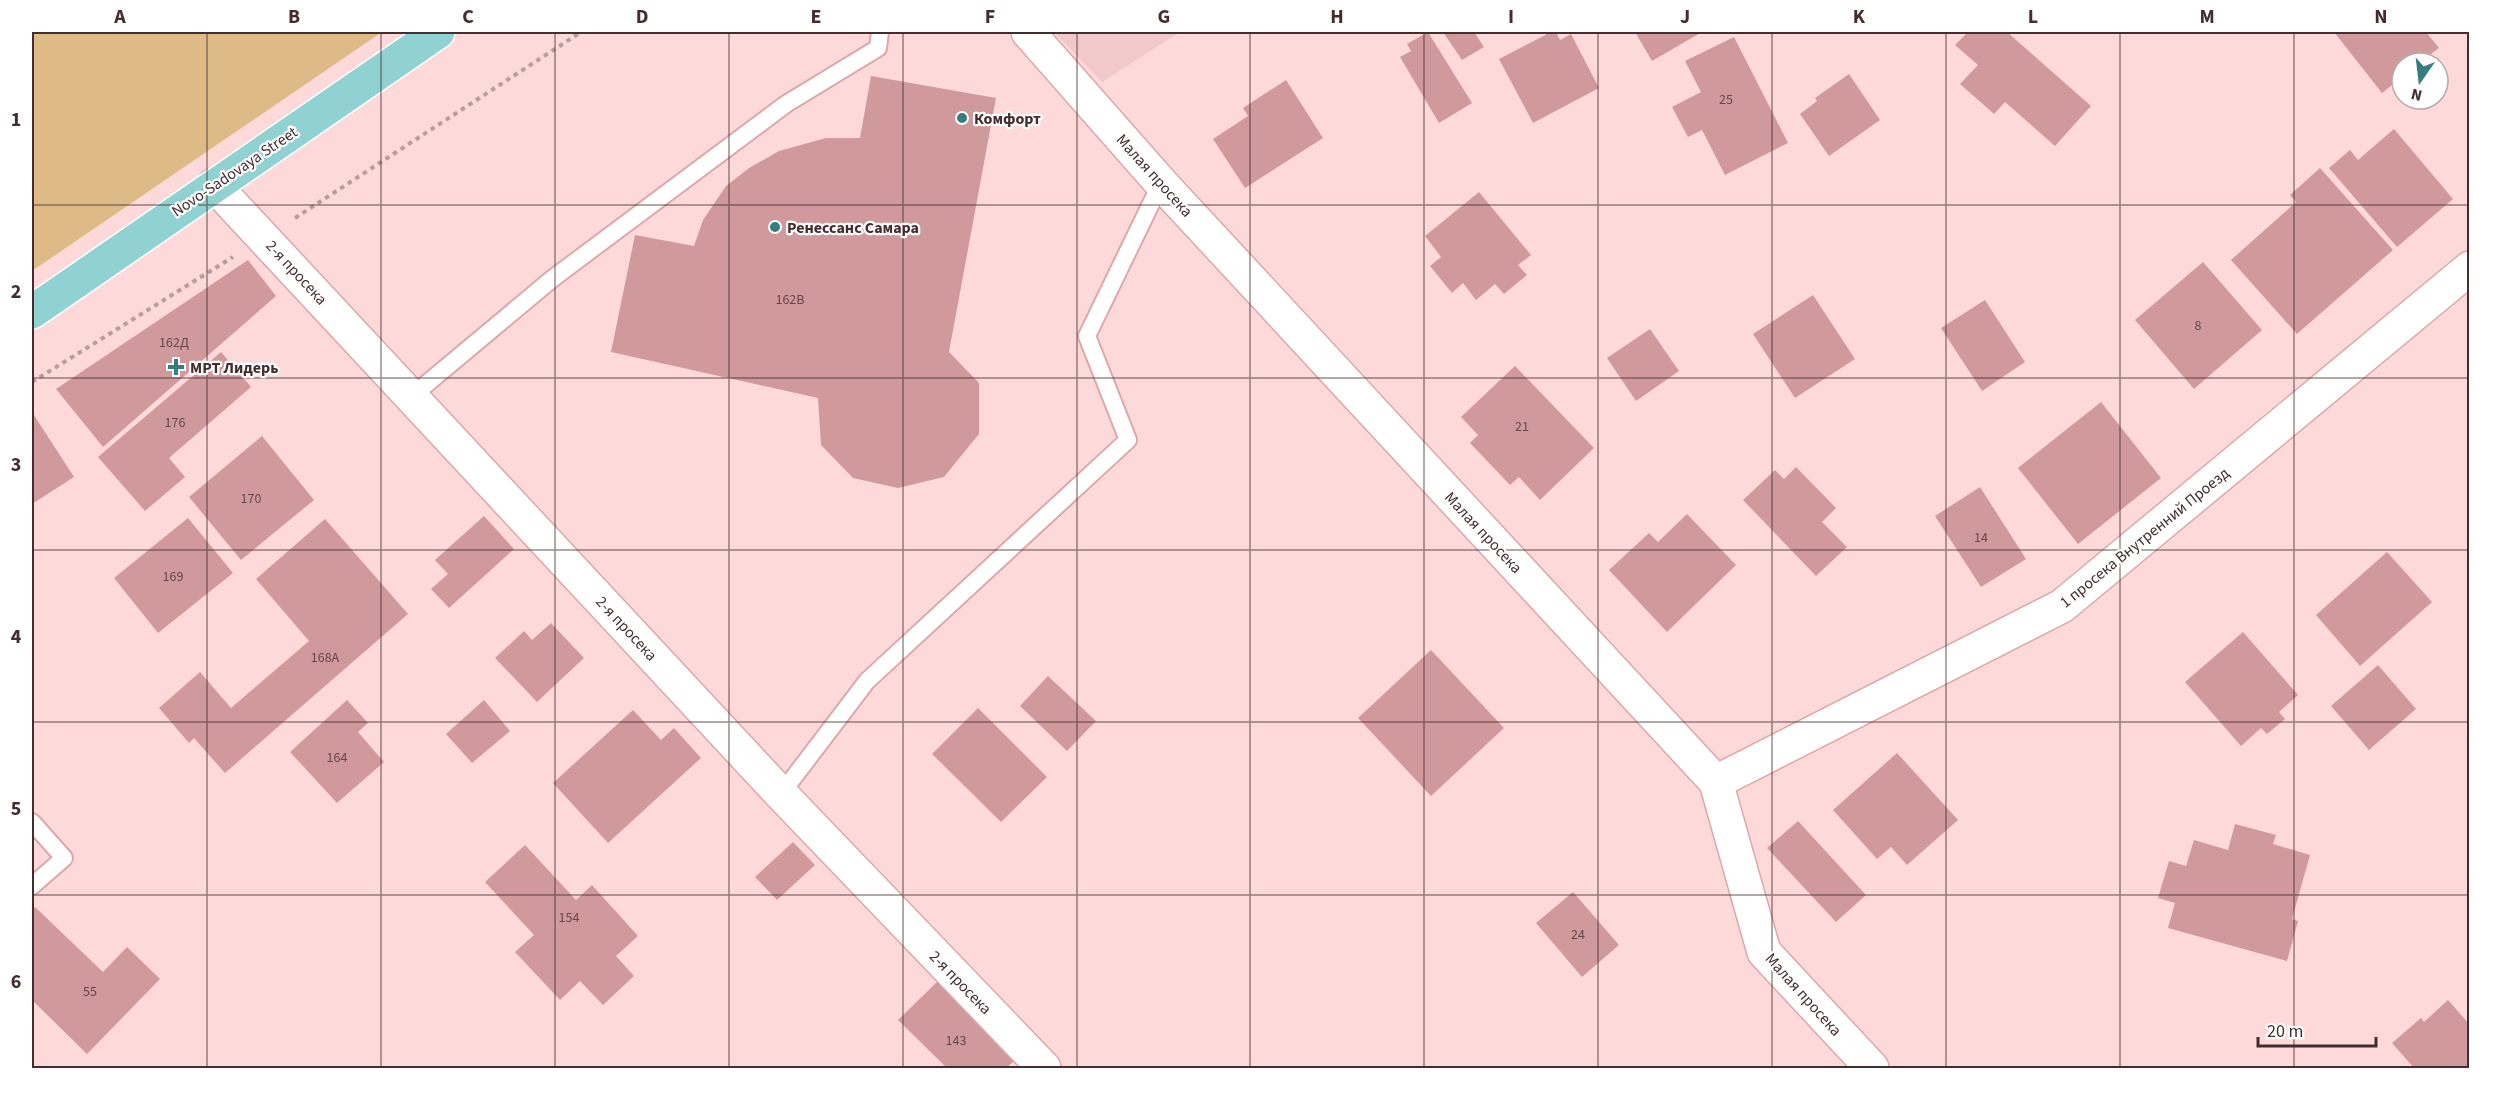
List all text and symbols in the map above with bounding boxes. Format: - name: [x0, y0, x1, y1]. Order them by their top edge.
- text: A: [113, 3, 126, 31]
- text: B: [288, 3, 300, 31]
- text: C: [462, 3, 474, 31]
- text: D: [636, 3, 648, 31]
- text: E: [811, 3, 821, 31]
- text: F: [985, 3, 995, 31]
- text: G: [1158, 3, 1170, 31]
- text: H: [1330, 3, 1344, 31]
- text: I: [1508, 3, 1514, 31]
- text: J: [1680, 3, 1690, 31]
- text: K: [1853, 3, 1866, 31]
- text: L: [2028, 3, 2038, 31]
- text: M: [2199, 3, 2215, 31]
- text: N: [2374, 3, 2388, 31]
- north arrow: [2390, 51, 2450, 111]
- text: N: [2409, 83, 2424, 107]
- house number: 25: [1719, 90, 1733, 110]
- text: 1: [11, 106, 21, 134]
- place label: Комфорт: [974, 108, 1041, 130]
- marker: Комфорт: [955, 111, 969, 125]
- street label: Novo-Sadovaya Street: [167, 121, 302, 222]
- street label: Малая просека: [1111, 129, 1198, 222]
- place label: Ренессанс Самара: [787, 217, 919, 239]
- marker: Ренессанс Самара: [768, 220, 782, 234]
- street label: 2-я просека: [260, 235, 332, 310]
- text: 2: [11, 278, 21, 306]
- house number: 162В: [775, 290, 805, 310]
- house number: 8: [2195, 316, 2202, 336]
- house number: 162Д: [159, 333, 189, 353]
- place label: МРТ Лидерь: [190, 357, 279, 379]
- marker: МРТ Лидерь: [167, 358, 185, 376]
- house number: 176: [165, 413, 185, 433]
- house number: 21: [1515, 417, 1529, 437]
- text: 3: [11, 451, 21, 479]
- street label: 1 просека Внутренний Проезд: [2055, 462, 2234, 613]
- street label: Малая просека: [1439, 487, 1527, 579]
- house number: 170: [241, 489, 261, 509]
- house number: 14: [1974, 528, 1988, 548]
- house number: 169: [163, 567, 183, 587]
- street label: 2-я просека: [590, 591, 662, 666]
- text: 4: [11, 623, 22, 651]
- house number: 168А: [311, 648, 340, 668]
- house number: 164: [327, 748, 347, 768]
- text: 5: [11, 795, 21, 823]
- house number: 154: [559, 908, 579, 928]
- house number: 24: [1571, 925, 1585, 945]
- street label: 2-я просека: [924, 946, 996, 1020]
- street label: Малая просека: [1760, 948, 1847, 1041]
- text: 6: [11, 968, 21, 996]
- house number: 55: [83, 982, 97, 1002]
- scale bar: [2258, 1010, 2376, 1048]
- text: 20 m: [2267, 1019, 2303, 1044]
- house number: 143: [946, 1031, 966, 1051]

